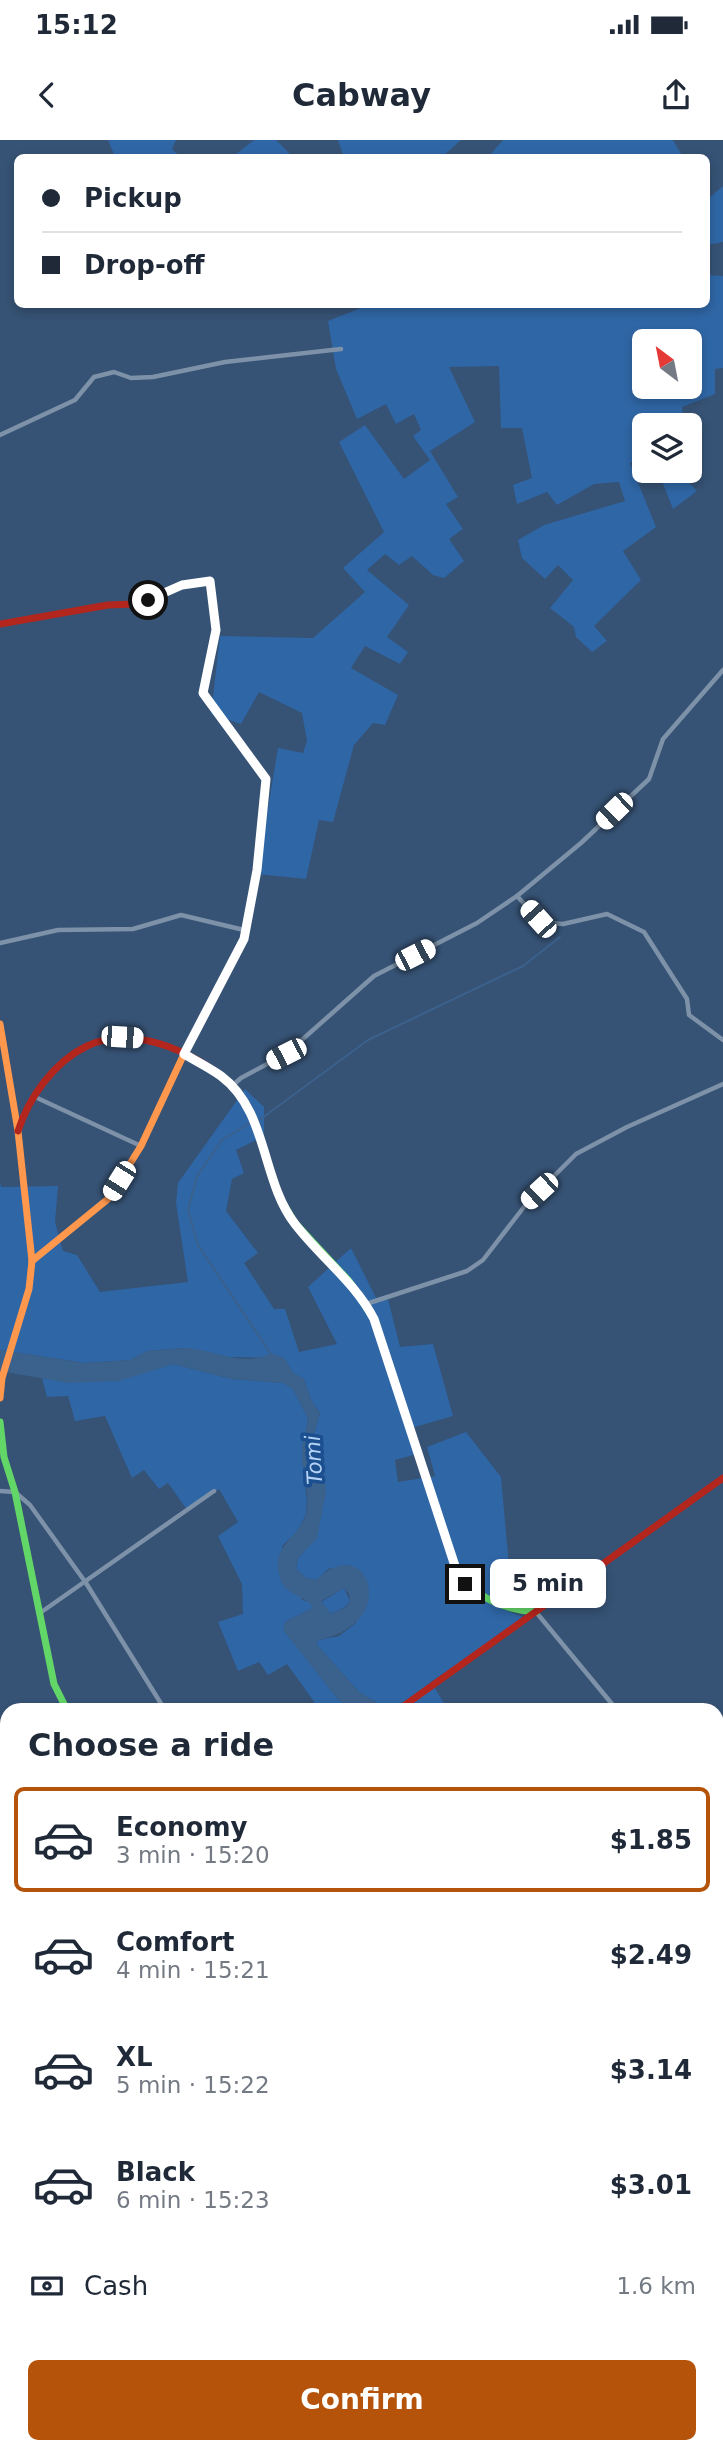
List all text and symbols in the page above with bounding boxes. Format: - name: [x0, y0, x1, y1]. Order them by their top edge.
- text: 15:12: [35, 10, 118, 40]
- icon: back: [28, 76, 66, 114]
- text: Cabway: [292, 76, 431, 114]
- icon: share: [657, 76, 695, 114]
- text: Pickup: [84, 183, 182, 213]
- text: Drop-off: [84, 250, 205, 280]
- north arrow: [632, 329, 702, 399]
- map controls: [632, 329, 702, 483]
- button: layers: [632, 413, 702, 483]
- route start: [132, 584, 164, 616]
- car: [592, 789, 637, 833]
- car: [517, 896, 560, 942]
- car: [392, 936, 439, 974]
- car: [101, 1025, 144, 1049]
- car: [263, 1035, 310, 1073]
- car: [99, 1158, 140, 1204]
- car: [517, 1169, 562, 1213]
- water label: Tomi: [301, 1435, 327, 1485]
- callout: 5 min: [490, 1560, 605, 1608]
- route end: [449, 1568, 481, 1600]
- text: 5 min: [512, 1570, 584, 1596]
- text: Choose a ride: [28, 1726, 274, 1764]
- icon: car: [32, 1808, 95, 1871]
- text: Economy: [116, 1812, 247, 1842]
- text: $1.85: [610, 1825, 692, 1855]
- text: 3 min · 15:20: [116, 1842, 270, 1868]
- icon: car: [32, 1923, 95, 1986]
- text: Comfort: [116, 1927, 234, 1957]
- text: $2.49: [610, 1940, 692, 1970]
- text: 4 min · 15:21: [116, 1957, 270, 1983]
- icon: car: [32, 2038, 95, 2101]
- text: XL: [116, 2042, 153, 2072]
- text: $3.14: [610, 2055, 692, 2085]
- text: 5 min · 15:22: [116, 2072, 270, 2098]
- icon: car: [32, 2153, 95, 2216]
- text: Black: [116, 2157, 195, 2187]
- text: $3.01: [610, 2170, 692, 2200]
- text: 6 min · 15:23: [116, 2187, 270, 2213]
- icon: cash: [28, 2267, 66, 2305]
- text: Cash: [84, 2271, 148, 2301]
- text: 1.6 km: [616, 2273, 696, 2299]
- button: Confirm: [28, 2360, 696, 2440]

